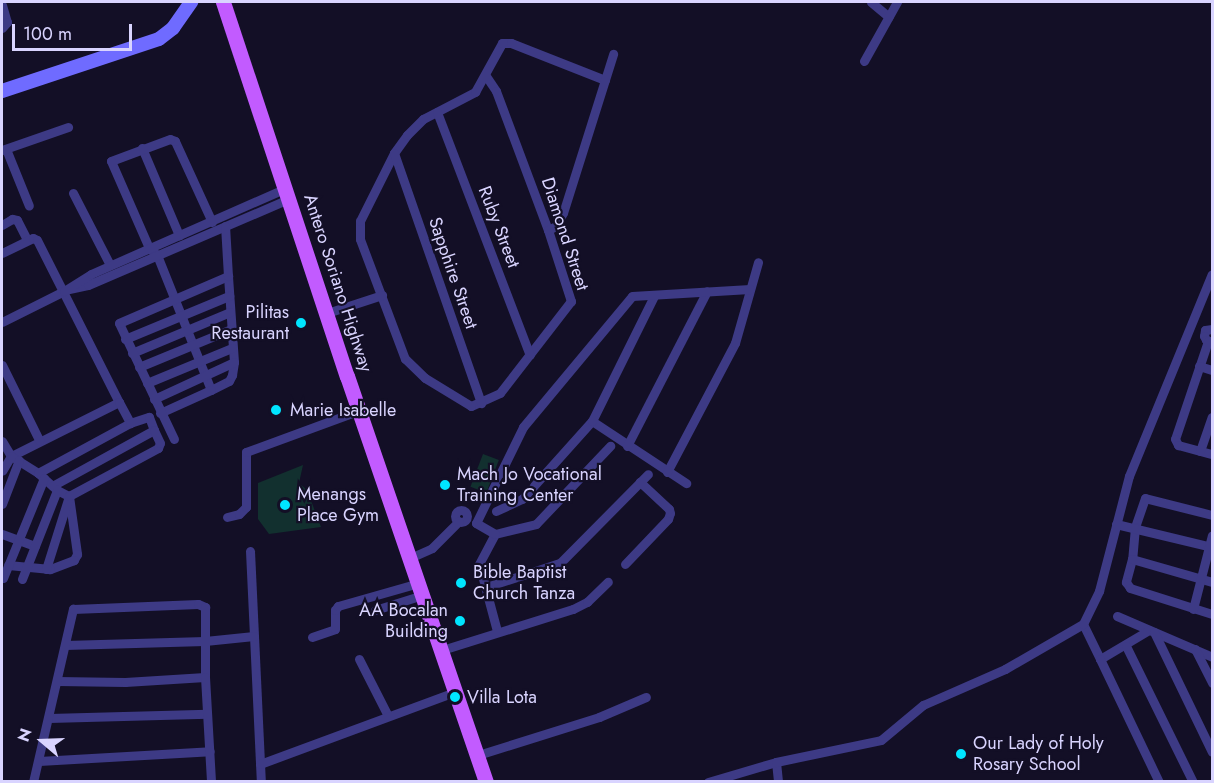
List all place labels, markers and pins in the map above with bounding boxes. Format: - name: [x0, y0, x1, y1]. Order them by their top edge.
- place label: Pilitas Restaurant: [211, 302, 289, 344]
- marker: Pilitas Restaurant: [294, 316, 308, 330]
- place label: Marie Isabelle: [290, 399, 396, 421]
- marker: Marie Isabelle: [267, 401, 285, 419]
- place label: Mach Jo Vocational Training Center: [457, 464, 602, 506]
- marker: Mach Jo Vocational Training Center: [438, 478, 452, 492]
- place label: Menangs Place Gym: [297, 484, 379, 526]
- marker: Menangs Place Gym: [278, 498, 292, 512]
- place label: Bible Baptist Church Tanza: [473, 562, 575, 604]
- marker: Bible Baptist Church Tanza: [454, 576, 468, 590]
- place label: AA Bocalan Building: [359, 600, 448, 642]
- marker: AA Bocalan Building: [453, 614, 467, 628]
- place label: Villa Lota: [467, 686, 537, 708]
- marker: Villa Lota: [448, 690, 462, 704]
- place label: Our Lady of Holy Rosary School: [973, 733, 1104, 776]
- marker: Our Lady of Holy Rosary School: [954, 747, 968, 761]

